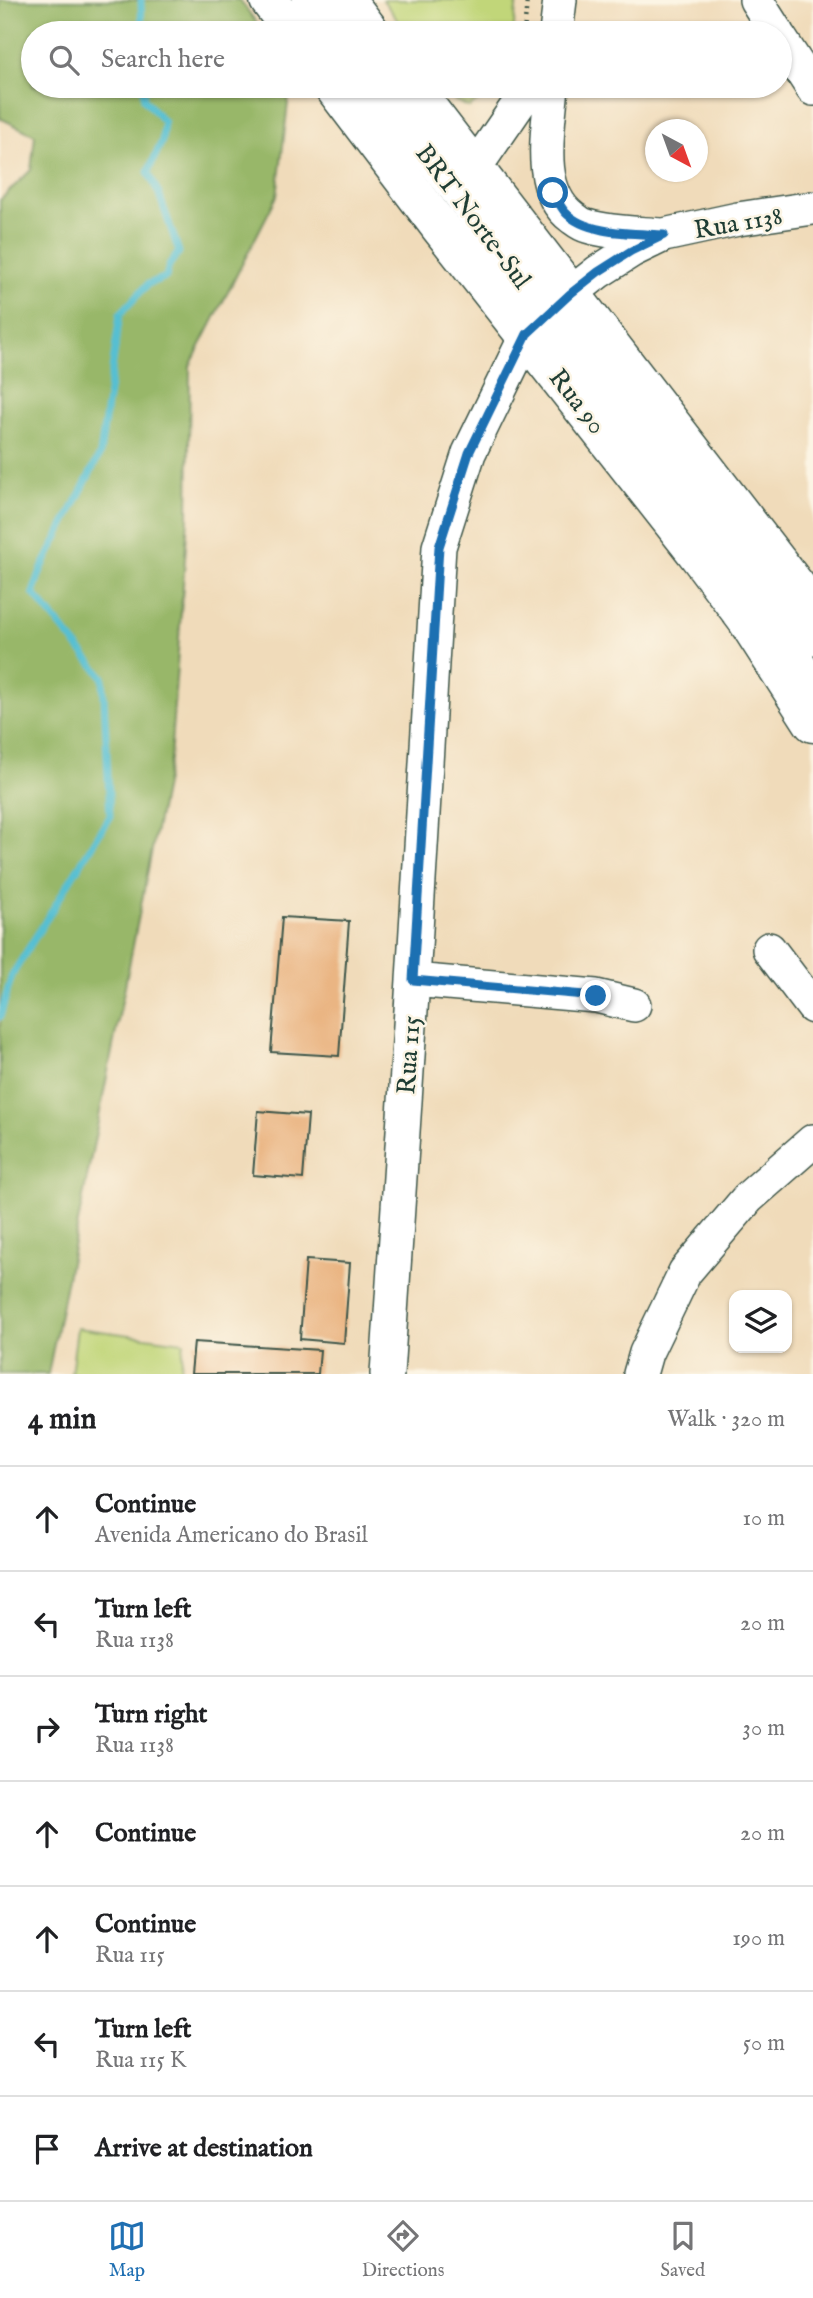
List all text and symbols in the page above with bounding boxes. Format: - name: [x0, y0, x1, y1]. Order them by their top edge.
- search box: [21, 21, 792, 98]
- icon: search: [45, 41, 83, 79]
- text: Search here: [101, 43, 225, 76]
- north arrow: [645, 119, 708, 182]
- street label: BRT Norte-Sul: [408, 138, 539, 297]
- route start: [537, 177, 568, 208]
- street label: Rua 1138: [691, 199, 785, 247]
- street label: Rua 90: [541, 363, 613, 441]
- route end: [580, 980, 611, 1011]
- street label: Rua 115: [390, 1015, 429, 1096]
- map controls: [729, 1290, 792, 1353]
- button: layers: [729, 1290, 792, 1353]
- text: 4 min: [28, 1401, 96, 1439]
- text: Walk · 320 m: [667, 1405, 785, 1434]
- text: Continue: [95, 1488, 196, 1521]
- icon: ahead: [28, 1500, 66, 1538]
- text: 10 m: [742, 1504, 785, 1533]
- text: Avenida Americano do Brasil: [95, 1521, 368, 1550]
- text: Turn left: [95, 1593, 192, 1626]
- icon: left: [28, 1605, 66, 1643]
- text: 20 m: [740, 1609, 785, 1638]
- text: Rua 1138: [95, 1626, 174, 1655]
- text: Turn right: [95, 1698, 208, 1731]
- icon: right: [28, 1710, 66, 1748]
- text: 30 m: [742, 1714, 785, 1743]
- text: Rua 1138: [95, 1731, 174, 1760]
- icon: ahead: [28, 1815, 66, 1853]
- text: Continue: [95, 1817, 196, 1850]
- text: 20 m: [740, 1819, 785, 1848]
- text: Continue: [95, 1908, 196, 1941]
- icon: ahead: [28, 1920, 66, 1958]
- text: 190 m: [732, 1924, 785, 1953]
- text: Rua 115: [95, 1941, 165, 1970]
- text: Turn left: [95, 2013, 192, 2046]
- icon: left: [28, 2025, 66, 2063]
- text: 50 m: [743, 2029, 785, 2058]
- text: Rua 115 K: [95, 2046, 186, 2075]
- icon: arrive: [28, 2130, 66, 2168]
- text: Arrive at destination: [95, 2132, 313, 2165]
- tab: Map: [108, 2217, 146, 2283]
- tab: Directions: [362, 2217, 444, 2283]
- tab: Saved: [660, 2217, 705, 2283]

